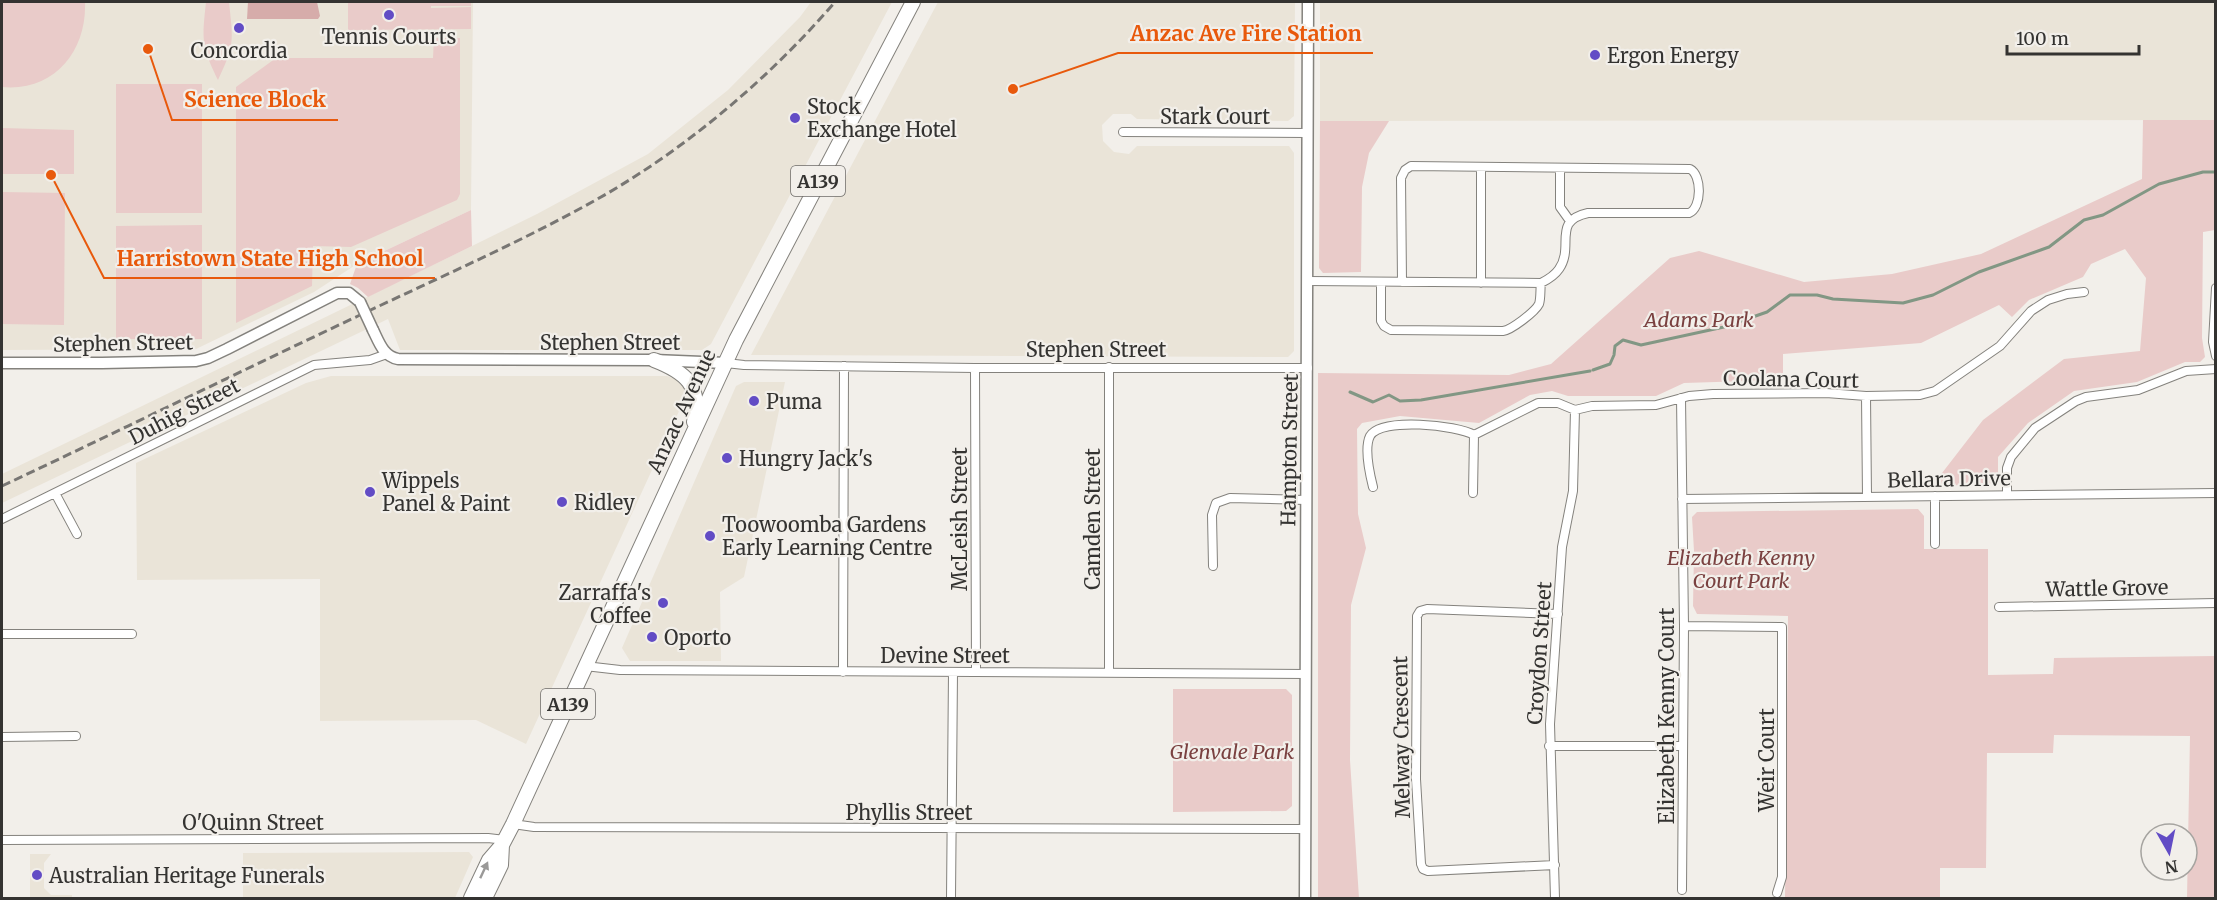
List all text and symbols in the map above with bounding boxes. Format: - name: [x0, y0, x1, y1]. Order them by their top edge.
- marker: Tennis Courts: [382, 8, 396, 22]
- callout: Anzac Ave Fire Station: [1118, 14, 1373, 53]
- scale bar: [2007, 18, 2139, 56]
- text: Anzac Ave Fire Station: [1129, 20, 1362, 47]
- marker: Concordia: [232, 21, 246, 35]
- place label: Tennis Courts: [322, 24, 456, 49]
- text: 100 m: [2016, 27, 2069, 50]
- place label: Concordia: [191, 38, 288, 63]
- place label: Ergon Energy: [1607, 43, 1739, 68]
- marker: Ergon Energy: [1588, 48, 1602, 62]
- callout: Science Block: [172, 81, 338, 120]
- text: Science Block: [184, 86, 326, 113]
- place label: Stock Exchange Hotel: [807, 94, 957, 142]
- street label: Stark Court: [1160, 104, 1270, 129]
- marker: Stock Exchange Hotel: [788, 111, 802, 125]
- road number: A139: [791, 166, 845, 196]
- callout: Harristown State High School: [104, 239, 435, 278]
- text: Harristown State High School: [116, 245, 424, 272]
- park label: Adams Park: [1642, 307, 1754, 332]
- street label: Stephen Street: [53, 329, 194, 357]
- street label: Stephen Street: [540, 330, 680, 355]
- street label: Stephen Street: [1026, 337, 1166, 362]
- street label: Anzac Avenue: [641, 345, 721, 478]
- street label: Coolana Court: [1723, 365, 1859, 393]
- street label: Duhig Street: [124, 372, 244, 450]
- street label: Hampton Street: [1275, 373, 1303, 527]
- place label: Puma: [766, 389, 822, 414]
- marker: Puma: [747, 394, 761, 408]
- place label: Hungry Jack's: [739, 446, 873, 471]
- street label: McLeish Street: [947, 447, 972, 591]
- street label: Camden Street: [1080, 448, 1105, 590]
- marker: Hungry Jack's: [720, 451, 734, 465]
- street label: Bellara Drive: [1887, 465, 2011, 493]
- place label: Wippels Panel & Paint: [381, 468, 511, 516]
- marker: Wippels Panel & Paint: [363, 485, 377, 499]
- place label: Ridley: [574, 490, 635, 515]
- marker: Ridley: [555, 495, 569, 509]
- place label: Toowoomba Gardens Early Learning Centre: [722, 512, 932, 560]
- marker: Toowoomba Gardens Early Learning Centre: [703, 529, 717, 543]
- park label: Elizabeth Kenny Court Park: [1667, 545, 1815, 593]
- street label: Wattle Grove: [2044, 574, 2169, 602]
- place label: Zarraffa's Coffee: [559, 580, 651, 628]
- street label: Croydon Street: [1522, 581, 1556, 725]
- marker: Zarraffa's Coffee: [656, 596, 670, 610]
- street label: Elizabeth Kenny Court: [1654, 608, 1679, 824]
- place label: Oporto: [664, 625, 732, 650]
- marker: Oporto: [645, 630, 659, 644]
- street label: Devine Street: [880, 643, 1010, 668]
- street label: Melway Crescent: [1387, 655, 1415, 818]
- road number: A139: [541, 689, 595, 719]
- street label: Weir Court: [1754, 708, 1779, 813]
- park label: Glenvale Park: [1170, 739, 1294, 764]
- street label: Phyllis Street: [845, 800, 973, 825]
- street label: O'Quinn Street: [182, 810, 324, 835]
- north arrow: [2139, 822, 2199, 882]
- text: N: [2163, 856, 2179, 878]
- one-way arrow: [480, 862, 489, 879]
- place label: Australian Heritage Funerals: [48, 863, 325, 888]
- marker: Australian Heritage Funerals: [30, 868, 44, 882]

